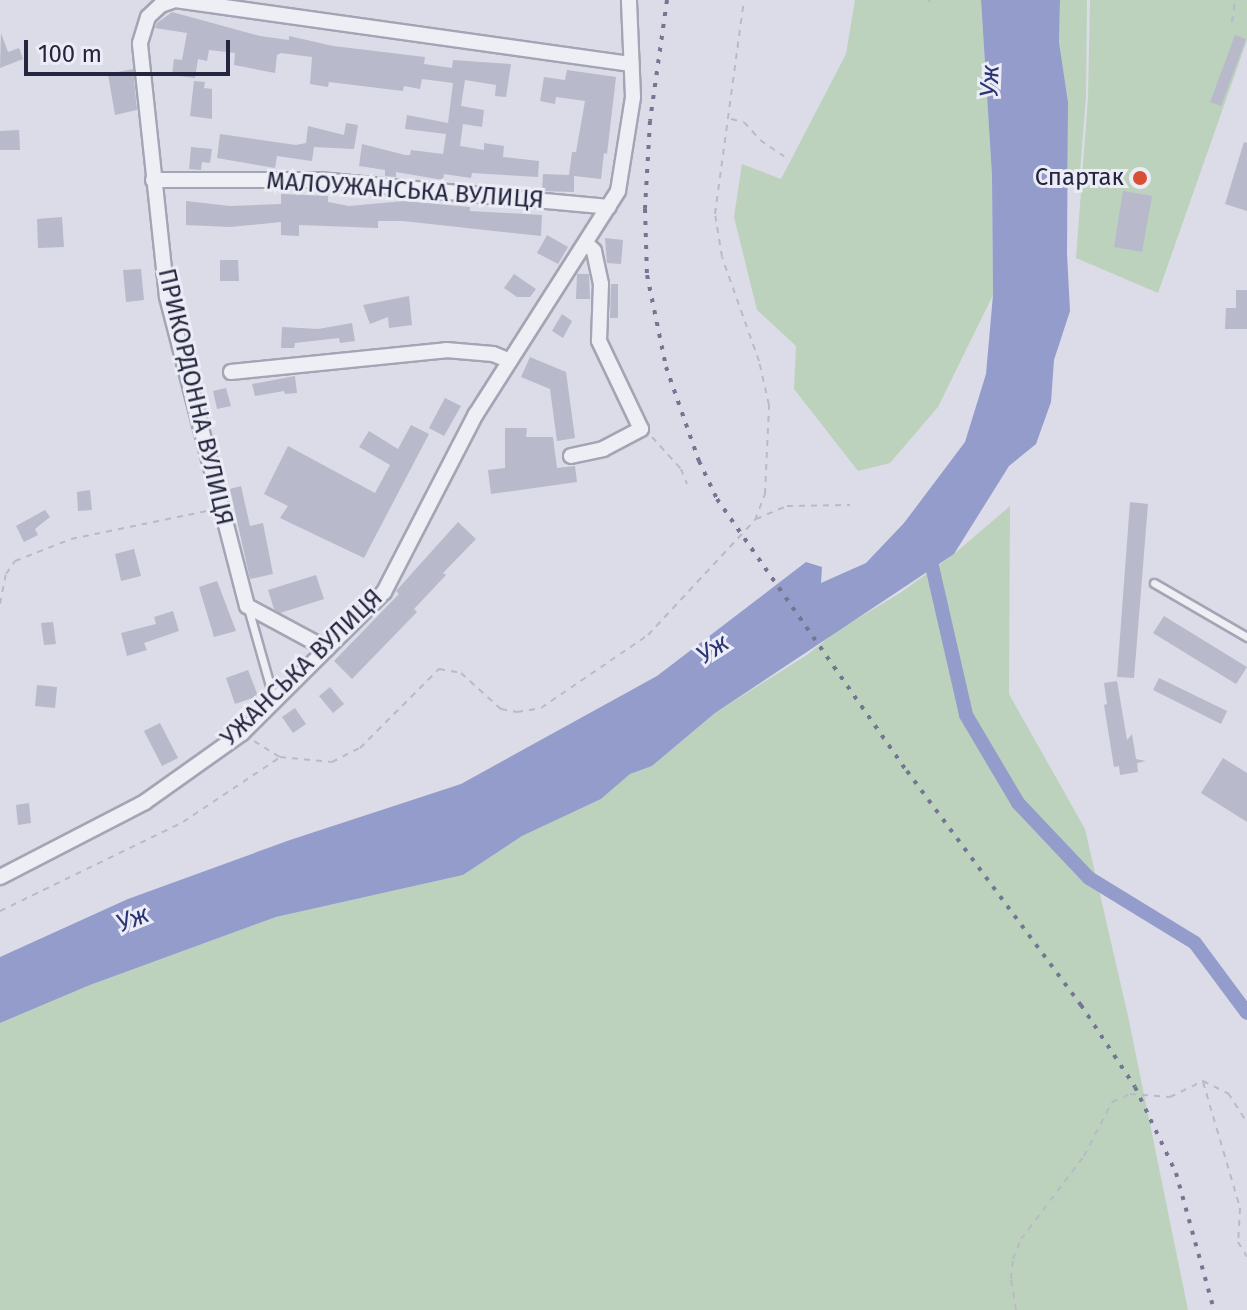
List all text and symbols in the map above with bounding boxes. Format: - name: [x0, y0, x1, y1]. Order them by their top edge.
- scale bar: [28, 24, 234, 74]
- text: 100 m: [38, 40, 102, 68]
- water label: Уж: [974, 64, 1006, 98]
- place label: Спартак: [1035, 164, 1124, 192]
- street label: МАЛОУЖАНСЬКА ВУЛИЦЯ: [265, 167, 545, 215]
- marker: Спартак: [1131, 169, 1149, 187]
- street label: ПРИКОРДОННА ВУЛИЦЯ: [151, 266, 239, 528]
- street label: УЖАНСЬКА ВУЛИЦЯ: [215, 584, 389, 752]
- water label: Уж: [691, 627, 735, 671]
- water label: Уж: [112, 898, 154, 940]

